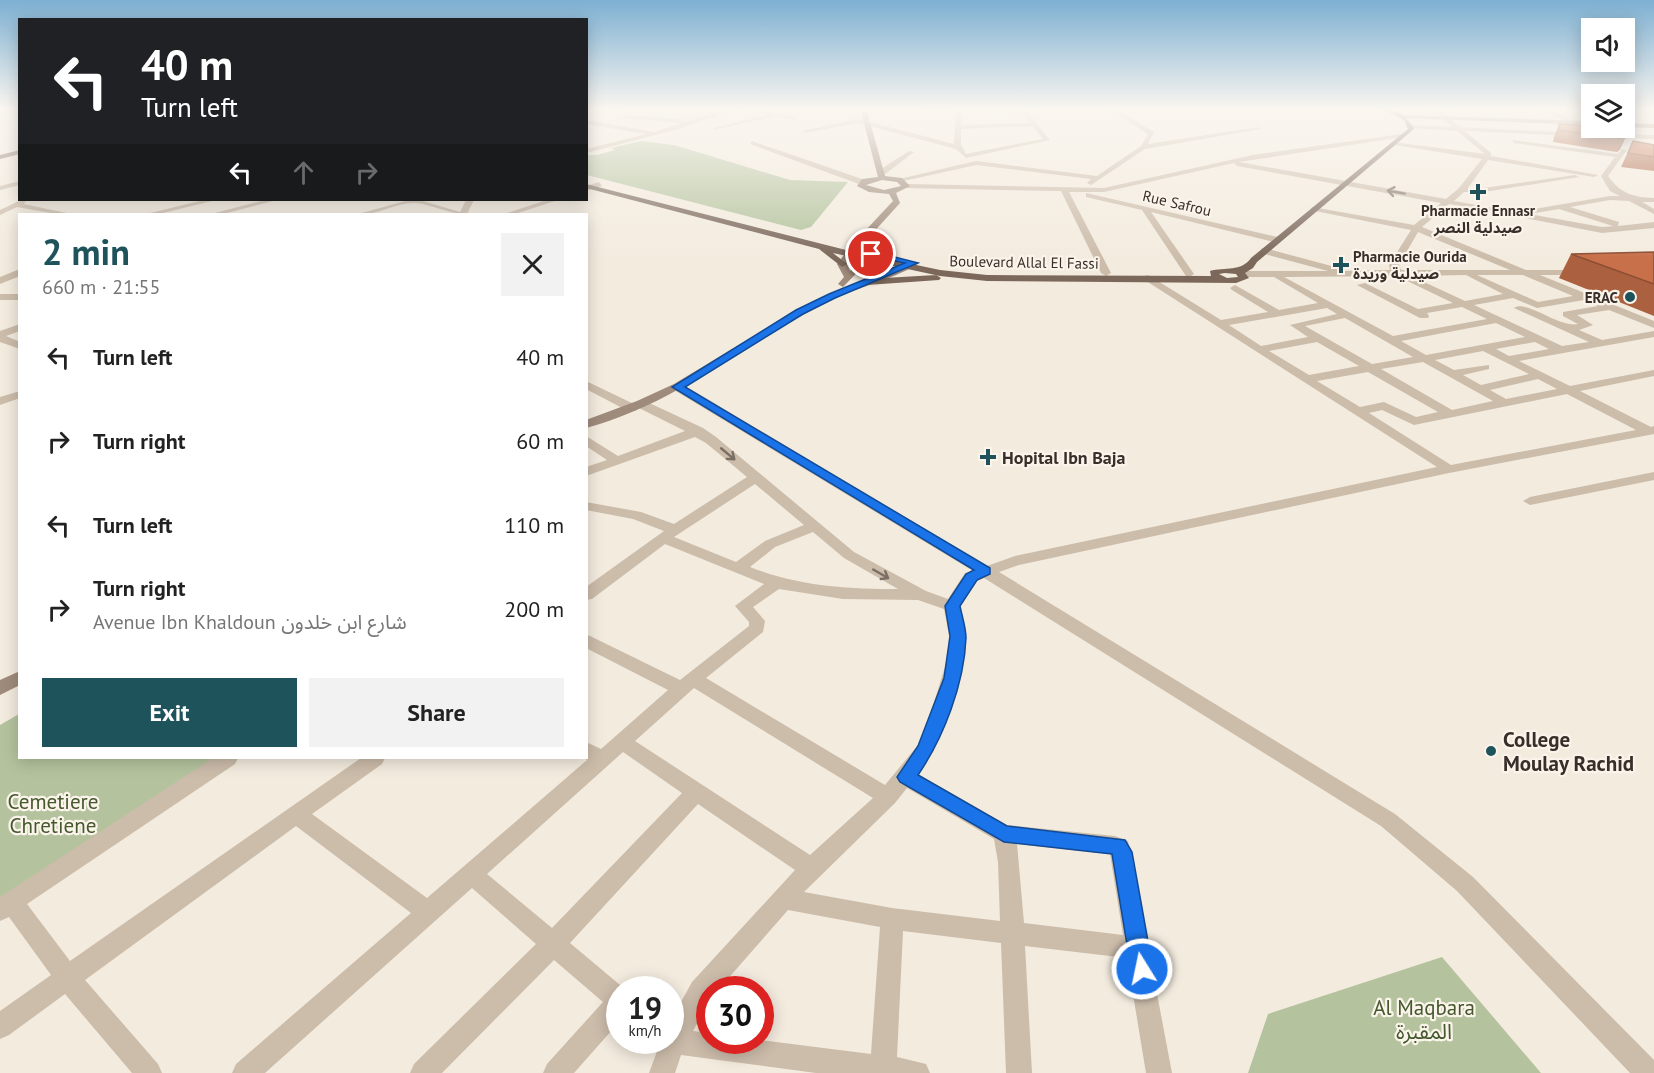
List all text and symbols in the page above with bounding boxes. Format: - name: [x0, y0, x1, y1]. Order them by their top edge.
- map controls: [1581, 18, 1635, 138]
- button: sound: [1581, 18, 1635, 72]
- text: 40 m: [141, 37, 233, 92]
- icon: left: [42, 42, 120, 120]
- button: layers: [1581, 84, 1635, 138]
- text: Turn left: [141, 90, 238, 124]
- icon: left: [224, 156, 257, 189]
- icon: ahead: [287, 156, 320, 189]
- icon: right: [350, 156, 383, 189]
- marker: Pharmacie Ennasr صيدلية النصر: [1471, 185, 1485, 199]
- street label: Rue Safrou: [1141, 186, 1213, 220]
- one-way arrow: [1387, 187, 1407, 198]
- place label: Pharmacie Ennasr صيدلية النصر: [1421, 201, 1536, 237]
- text: 2 min: [42, 228, 130, 275]
- pin: [845, 228, 896, 279]
- button: close: [501, 233, 564, 296]
- icon: arrive: [854, 237, 887, 270]
- place label: Pharmacie Ourida صيدلية وريدة: [1353, 247, 1467, 283]
- street label: Boulevard Allal El Fassi: [949, 251, 1099, 273]
- marker: Pharmacie Ourida صيدلية وريدة: [1334, 258, 1348, 272]
- text: 660 m · 21:55: [42, 274, 160, 300]
- place label: ERAC: [1585, 288, 1619, 307]
- marker: ERAC: [1623, 290, 1637, 304]
- icon: left: [42, 341, 75, 374]
- text: Turn left: [93, 343, 173, 371]
- text: 40 m: [516, 343, 564, 371]
- icon: right: [42, 425, 75, 458]
- text: Turn right: [93, 427, 185, 455]
- text: 60 m: [516, 427, 564, 455]
- place label: Hopital Ibn Baja: [1002, 446, 1126, 469]
- one-way arrow: [720, 447, 735, 461]
- marker: Hopital Ibn Baja: [979, 448, 997, 466]
- icon: left: [42, 509, 75, 542]
- text: Turn left: [93, 511, 173, 539]
- text: 110 m: [504, 511, 564, 539]
- one-way arrow: [872, 569, 889, 581]
- text: Turn right: [93, 574, 185, 602]
- icon: right: [42, 593, 75, 626]
- text: 200 m: [504, 595, 564, 623]
- text: Avenue Ibn Khaldoun شارع ابن خلدون: [93, 609, 407, 635]
- button: Exit: [42, 678, 297, 747]
- button: Share: [309, 678, 564, 747]
- place label: College Moulay Rachid: [1503, 726, 1634, 777]
- marker: College Moulay Rachid: [1484, 744, 1498, 758]
- park label: Cemetiere Chretiene: [8, 788, 98, 839]
- position arrow: [1110, 937, 1174, 1001]
- speed limit sign: 30: [696, 976, 774, 1054]
- text: 19: [628, 988, 662, 1027]
- park label: Al Maqbara المقبرة: [1373, 994, 1475, 1045]
- text: km/h: [629, 1021, 661, 1040]

